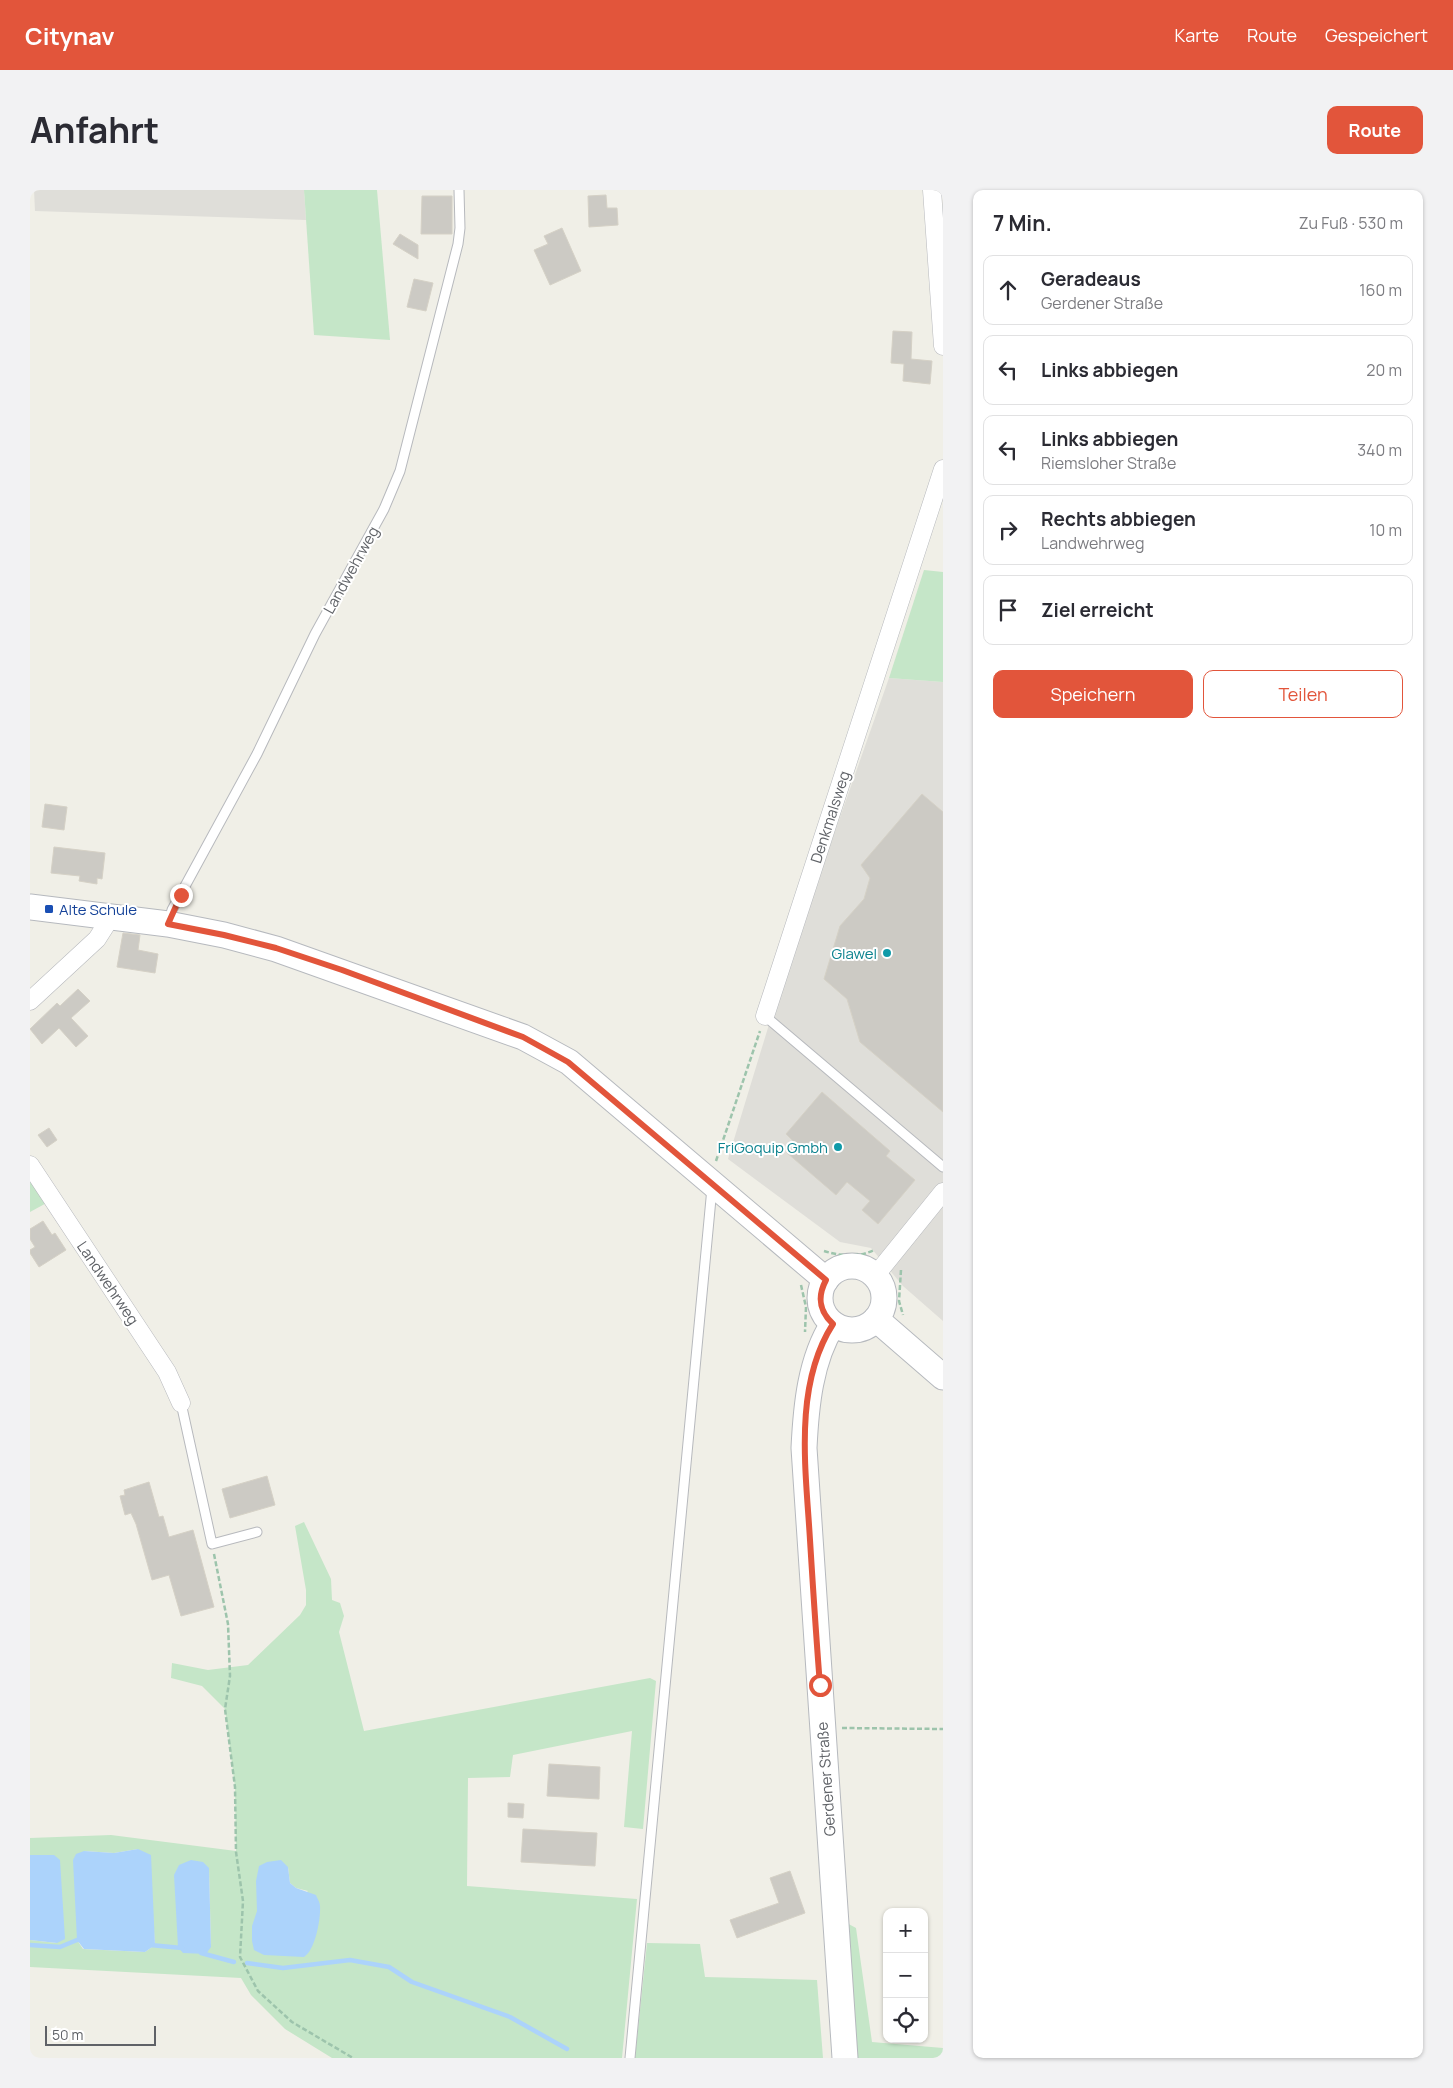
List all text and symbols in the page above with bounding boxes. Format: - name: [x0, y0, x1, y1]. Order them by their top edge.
- text: Citynav: [25, 19, 115, 52]
- text: Karte: [1174, 23, 1219, 47]
- text: Route: [1247, 23, 1297, 47]
- text: Gespeichert: [1325, 23, 1428, 47]
- text: Anfahrt: [30, 106, 159, 154]
- button: Route: [1327, 106, 1423, 154]
- text: 7 Min.: [993, 209, 1052, 237]
- text: Zu Fuß · 530 m: [1299, 212, 1403, 234]
- text: Geradeaus: [1041, 266, 1141, 292]
- icon: ahead: [994, 276, 1022, 304]
- text: 160 m: [1359, 279, 1402, 301]
- text: Gerdener Straße: [1041, 292, 1163, 314]
- icon: left: [994, 356, 1022, 384]
- text: Links abbiegen: [1041, 357, 1178, 383]
- text: 20 m: [1366, 359, 1402, 381]
- text: Links abbiegen: [1041, 426, 1178, 452]
- icon: left: [994, 436, 1022, 464]
- text: 340 m: [1357, 439, 1402, 461]
- text: Riemsloher Straße: [1041, 452, 1176, 474]
- text: Rechts abbiegen: [1041, 506, 1196, 532]
- icon: right: [994, 516, 1022, 544]
- text: 10 m: [1369, 519, 1402, 541]
- street label: Landwehrweg: [318, 523, 384, 617]
- text: Landwehrweg: [1041, 532, 1144, 554]
- icon: arrive: [994, 596, 1022, 624]
- text: Ziel erreicht: [1041, 597, 1154, 623]
- button: Speichern: [993, 670, 1193, 718]
- button: Teilen: [1203, 670, 1403, 718]
- street label: Denkmalsweg: [805, 768, 855, 866]
- route end: [170, 884, 193, 907]
- place label: Alte Schule: [59, 899, 137, 920]
- marker: Alte Schule: [43, 903, 55, 915]
- place label: Glawel: [831, 943, 877, 964]
- marker: Glawel: [881, 947, 893, 959]
- place label: FriGoquip Gmbh: [718, 1137, 828, 1158]
- marker: FriGoquip Gmbh: [832, 1141, 844, 1153]
- street label: Landwehrweg: [72, 1237, 144, 1329]
- route start: [809, 1674, 832, 1697]
- street label: Gerdener Straße: [812, 1721, 840, 1837]
- map controls: [883, 1908, 928, 2043]
- button: +: [883, 1908, 928, 1953]
- button: −: [883, 1953, 928, 1998]
- button: locate: [883, 1998, 928, 2043]
- scale bar: [45, 2023, 156, 2046]
- text: 50 m: [52, 2025, 83, 2044]

